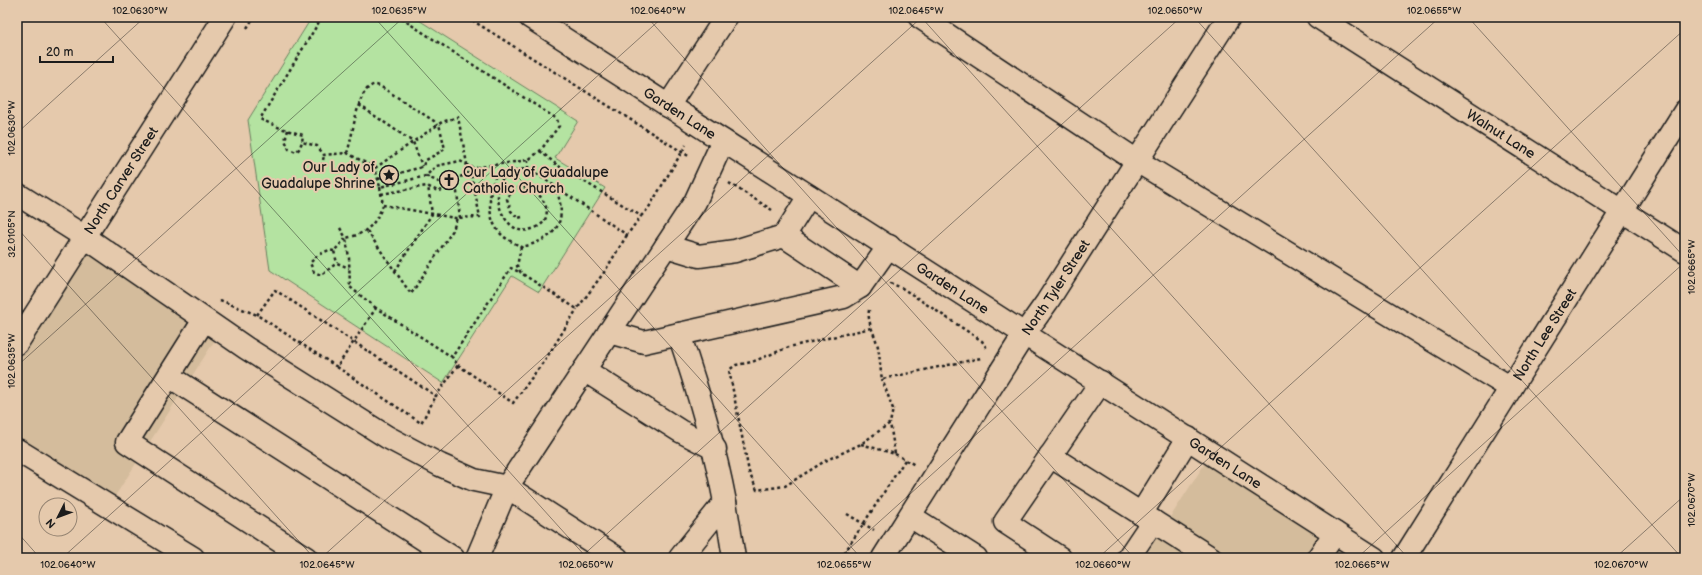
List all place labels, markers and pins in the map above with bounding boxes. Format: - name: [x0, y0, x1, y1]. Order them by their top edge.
- place label: Our Lady of Guadalupe Shrine: [261, 159, 376, 192]
- place icon: Our Lady of Guadalupe Shrine: [378, 164, 400, 186]
- place label: Our Lady of Guadalupe Catholic Church: [463, 164, 609, 197]
- church icon: Our Lady of Guadalupe Catholic Church: [438, 169, 460, 191]

